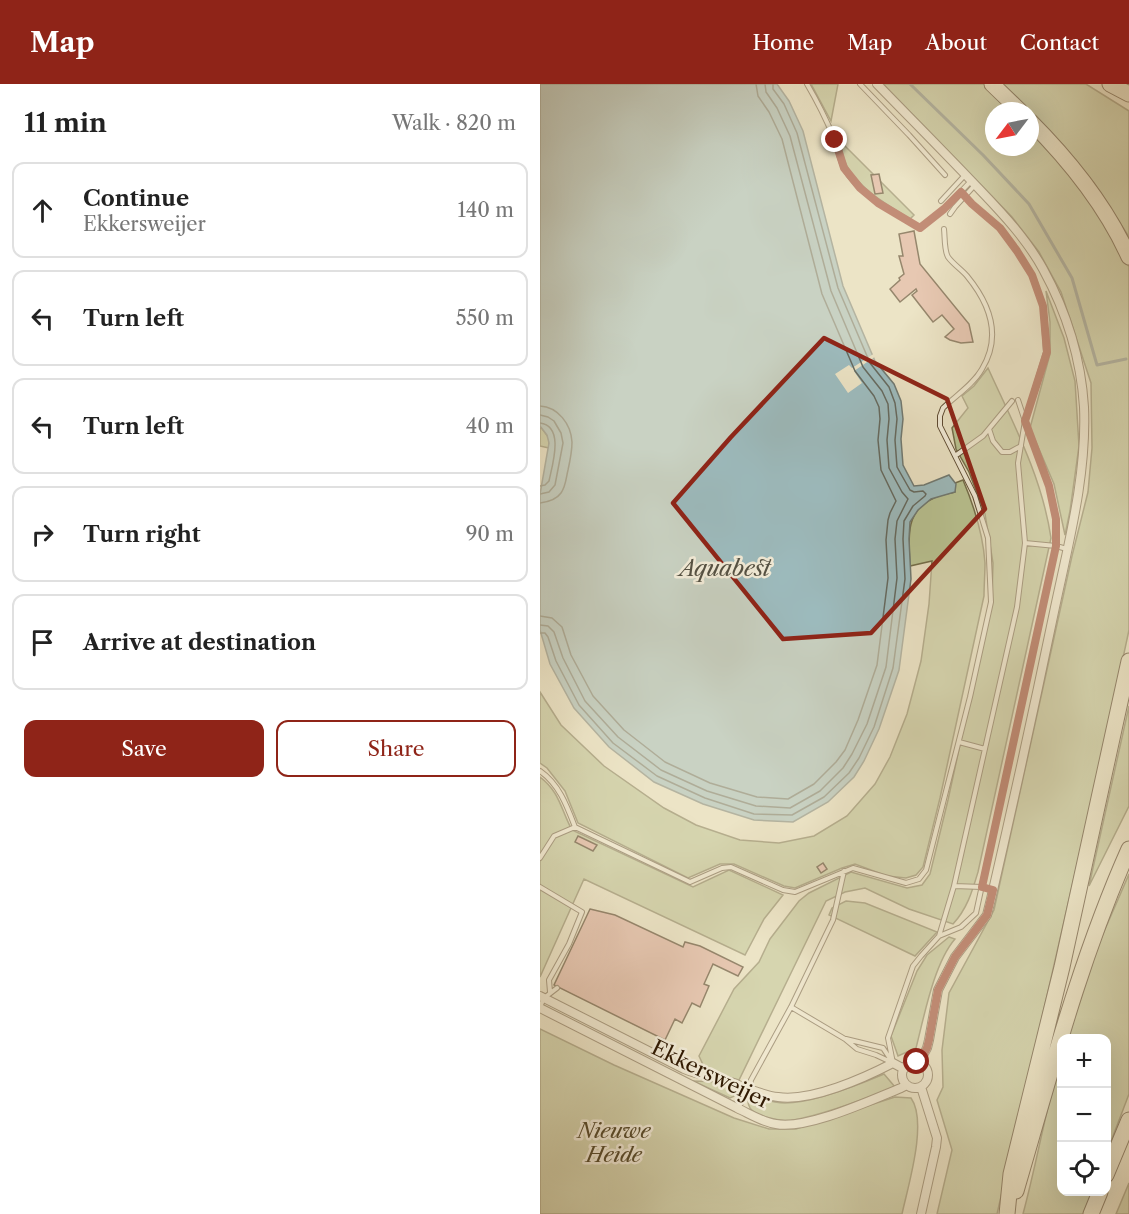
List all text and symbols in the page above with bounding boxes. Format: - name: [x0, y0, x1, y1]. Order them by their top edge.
- text: Map: [30, 25, 94, 59]
- text: Home: [753, 30, 814, 55]
- text: Map: [847, 30, 892, 55]
- text: About: [925, 30, 987, 55]
- text: Contact: [1020, 30, 1099, 55]
- north arrow: [985, 102, 1039, 156]
- text: 11 min: [24, 107, 107, 139]
- text: Walk · 820 m: [392, 111, 516, 135]
- route end: [821, 126, 847, 152]
- text: Continue: [83, 185, 189, 212]
- icon: ahead: [26, 194, 59, 227]
- text: 140 m: [457, 198, 514, 222]
- text: Ekkersweijer: [83, 212, 206, 236]
- icon: left: [26, 302, 59, 335]
- text: Turn left: [83, 305, 184, 332]
- text: 550 m: [456, 306, 514, 330]
- icon: left: [26, 410, 59, 443]
- text: Turn left: [83, 413, 184, 440]
- text: 40 m: [466, 414, 514, 438]
- icon: right: [26, 518, 59, 551]
- text: Turn right: [83, 521, 201, 548]
- text: 90 m: [466, 522, 514, 546]
- water label: Aquabest: [676, 555, 772, 582]
- icon: arrive: [26, 626, 59, 659]
- text: Arrive at destination: [83, 629, 316, 656]
- button: Save: [24, 720, 264, 777]
- button: Share: [276, 720, 516, 777]
- street label: Ekkersweijer: [647, 1034, 775, 1114]
- map controls: [1057, 1034, 1111, 1196]
- button: +: [1057, 1034, 1111, 1088]
- route start: [903, 1048, 929, 1074]
- button: −: [1057, 1088, 1111, 1142]
- park label: Nieuwe Heide: [575, 1118, 651, 1167]
- button: locate: [1057, 1142, 1111, 1196]

